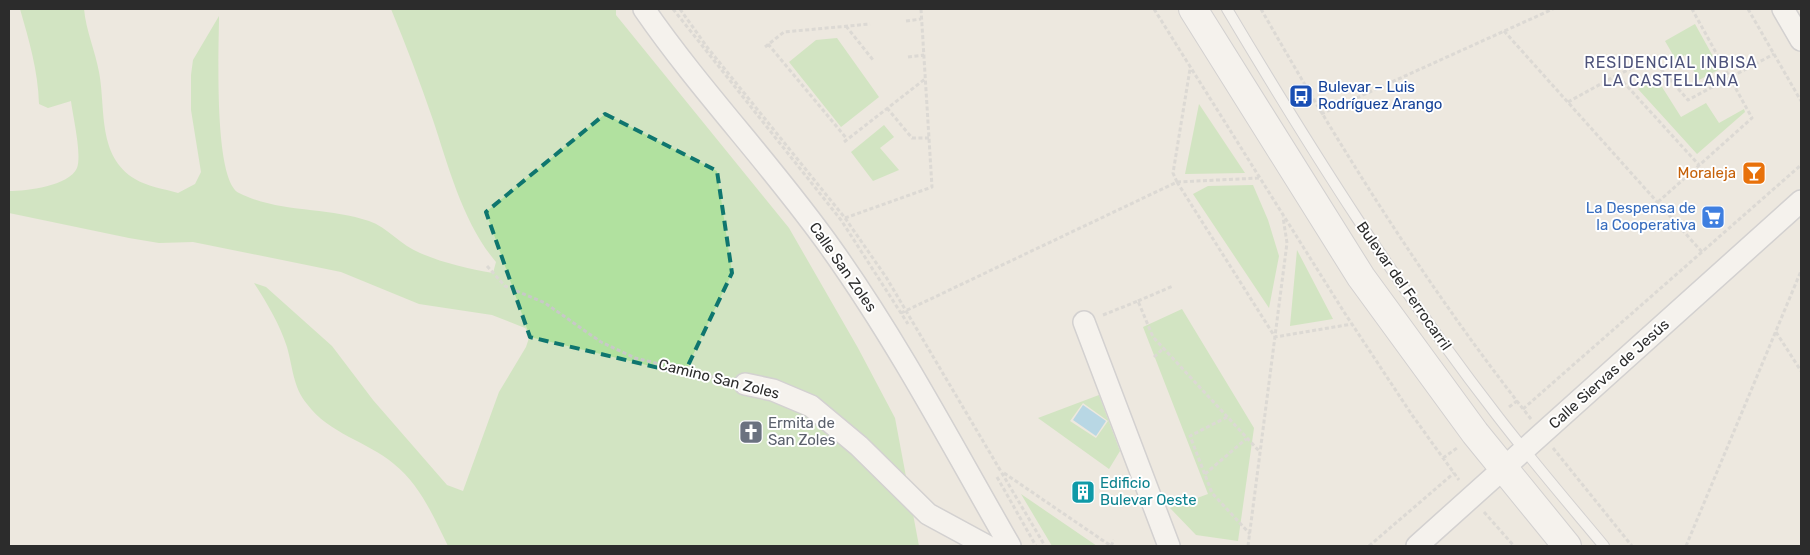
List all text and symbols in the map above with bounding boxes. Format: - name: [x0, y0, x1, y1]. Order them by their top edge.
- district label: RESIDENCIAL INBISA LA CASTELLANA: [1584, 53, 1758, 90]
- place label: Bulevar – Luis Rodríguez Arango: [1318, 78, 1442, 113]
- bus stop icon: Bulevar – Luis Rodríguez Arango: [1288, 83, 1314, 109]
- bar icon: Moraleja: [1741, 160, 1767, 186]
- place label: Moraleja: [1677, 164, 1736, 182]
- place label: La Despensa de la Cooperativa: [1586, 199, 1696, 234]
- supermarket icon: La Despensa de la Cooperativa: [1700, 204, 1726, 230]
- street label: Bulevar del Ferrocarril: [1353, 218, 1455, 354]
- street label: Calle San Zoles: [805, 219, 881, 315]
- street label: Calle Siervas de Jesús: [1545, 315, 1673, 433]
- street label: Camino San Zoles: [657, 355, 782, 403]
- place label: Ermita de San Zoles: [768, 414, 836, 449]
- church icon: Ermita de San Zoles: [738, 419, 764, 445]
- place label: Edificio Bulevar Oeste: [1100, 474, 1197, 509]
- building icon: Edificio Bulevar Oeste: [1070, 479, 1096, 505]

